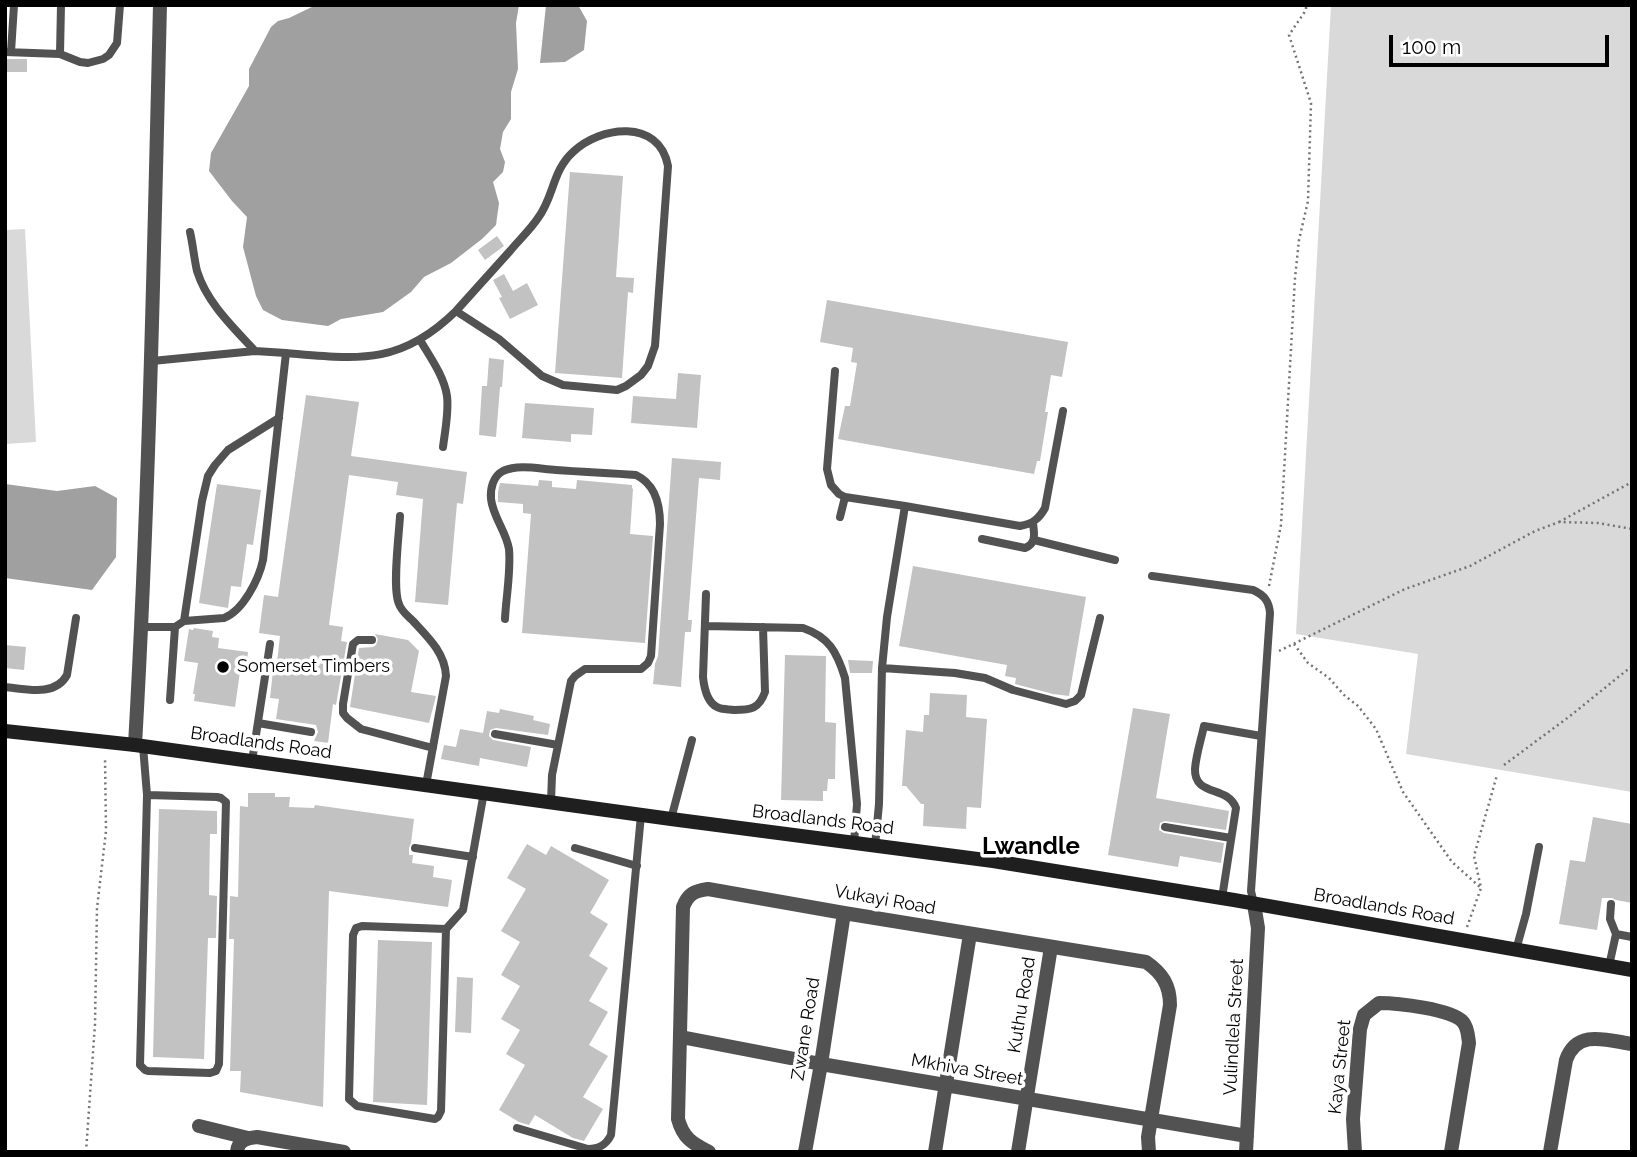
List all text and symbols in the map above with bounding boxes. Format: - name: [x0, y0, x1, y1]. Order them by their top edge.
- scale bar: [1392, 21, 1612, 65]
- text: 100 m: [1402, 34, 1461, 59]
- place label: Somerset Timbers: [237, 656, 390, 678]
- marker: Somerset Timbers: [215, 659, 231, 675]
- street label: Broadlands Road: [189, 722, 333, 764]
- street label: Broadlands Road: [751, 801, 895, 839]
- district label: Lwandle: [982, 833, 1080, 861]
- street label: Vukayi Road: [833, 880, 937, 920]
- street label: Broadlands Road: [1312, 884, 1456, 930]
- street label: Kuthu Road: [1004, 955, 1040, 1055]
- street label: Vulindlela Street: [1220, 958, 1248, 1096]
- street label: Zwane Road: [787, 976, 825, 1082]
- street label: Kaya Street: [1324, 1019, 1356, 1115]
- street label: Mkhiva Street: [909, 1050, 1025, 1090]

